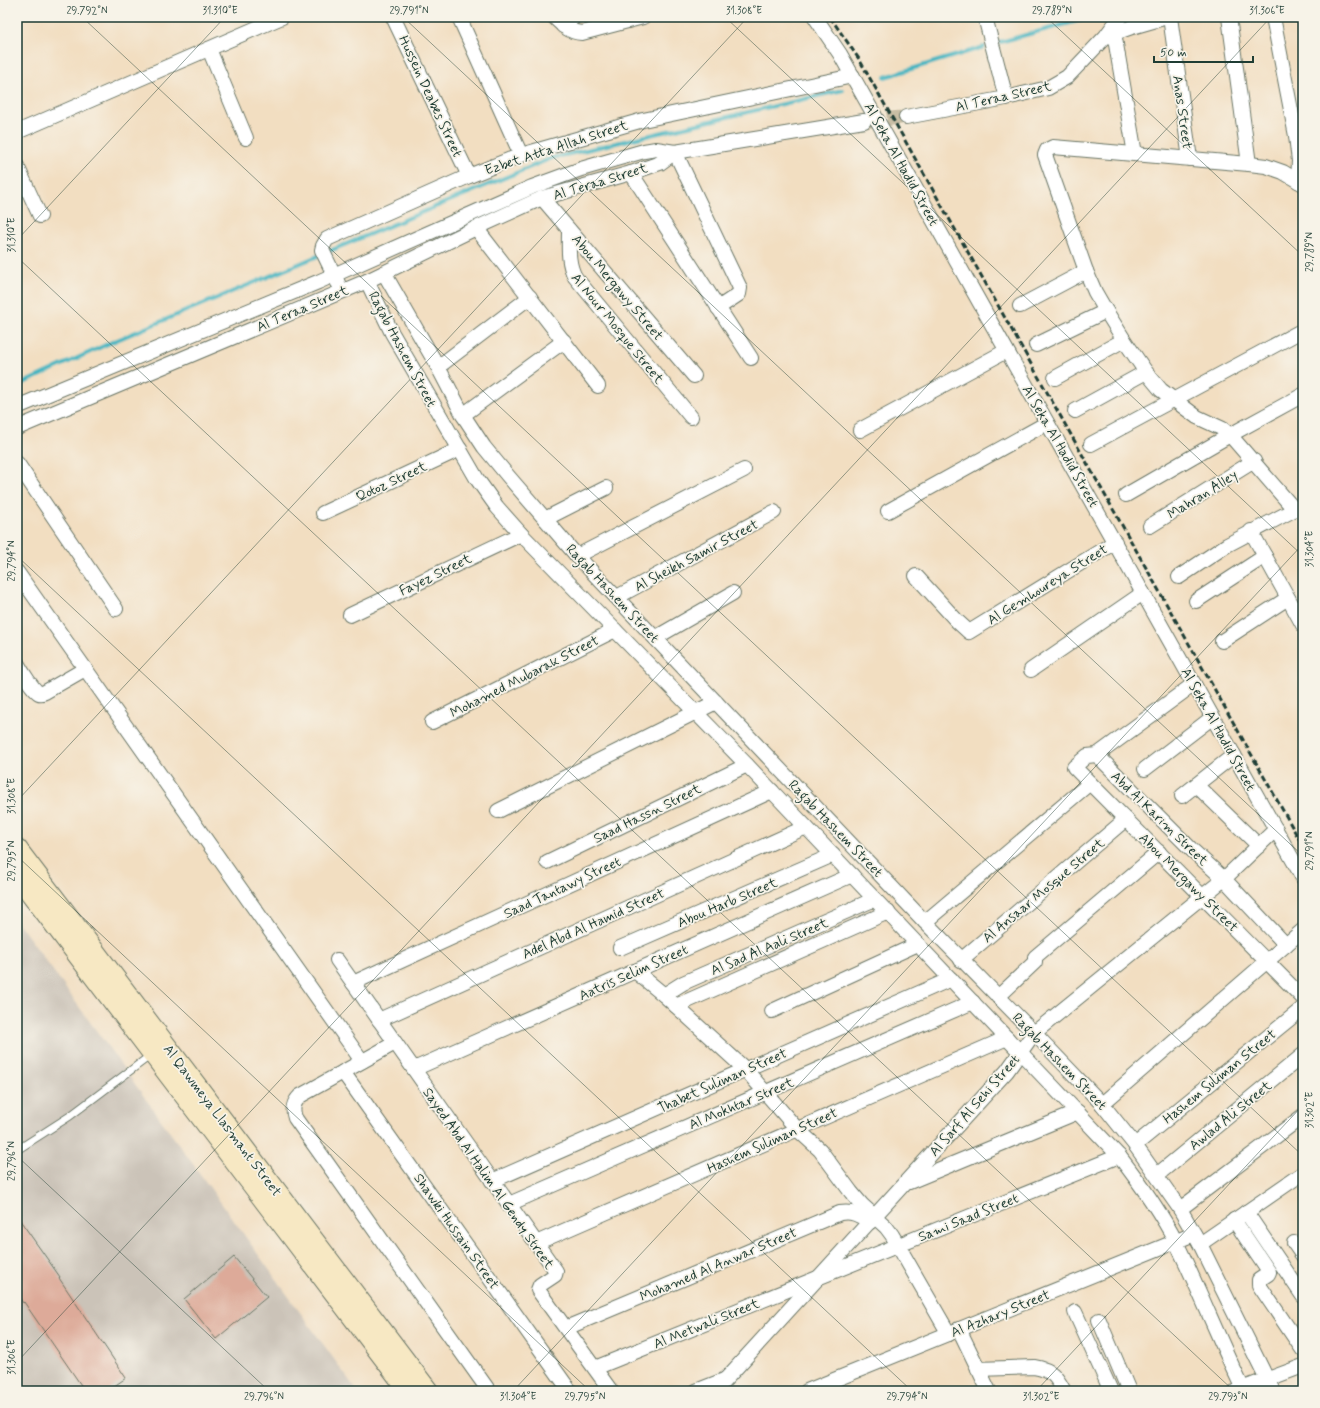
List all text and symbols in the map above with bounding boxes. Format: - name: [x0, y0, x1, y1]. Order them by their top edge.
- text: 29.792°N: [66, 4, 108, 18]
- text: 31.310°E: [202, 4, 238, 18]
- text: 29.791°N: [389, 4, 429, 18]
- text: 31.308°E: [726, 4, 762, 18]
- text: 29.789°N: [1032, 4, 1072, 18]
- text: 31.306°E: [1249, 4, 1285, 18]
- street label: Hussein Deabes Street: [394, 33, 466, 160]
- scale bar: [1154, 38, 1253, 64]
- text: 50 m: [1160, 45, 1187, 61]
- street label: Anas Street: [1168, 74, 1196, 150]
- street label: Al Teraa Street: [954, 77, 1054, 117]
- street label: Al Seka Al Hadid Street: [860, 100, 943, 229]
- street label: Ezbet Atta Allah Street: [483, 116, 631, 180]
- street label: Al Teraa Street: [551, 159, 650, 205]
- text: 31.310°E: [5, 217, 19, 253]
- street label: Abou Mergawy Street: [567, 231, 667, 345]
- text: 29.789°N: [1303, 232, 1317, 272]
- street label: Al Nour Mosque Street: [567, 270, 668, 388]
- street label: Al Teraa Street: [254, 281, 352, 336]
- street label: Ragab Hashem Street: [362, 288, 440, 411]
- street label: Al Seka Al Hadid Street: [1018, 382, 1102, 511]
- street label: Qotoz Street: [353, 457, 431, 506]
- street label: Mahran Alley: [1164, 466, 1241, 524]
- street label: Al Sheikh Samir Street: [631, 515, 762, 596]
- text: 31.304°E: [1303, 531, 1317, 567]
- text: 29.794°N: [5, 540, 19, 582]
- street label: Ragab Hashem Street: [560, 540, 663, 648]
- street label: Al Gemhoureya Street: [984, 540, 1111, 629]
- street label: Fayez Street: [396, 549, 475, 600]
- street label: Mohamed Mubarak Street: [447, 631, 602, 722]
- street label: Al Seka Al Hadid Street: [1177, 665, 1260, 794]
- street label: Abd Al Karim Street: [1107, 768, 1212, 870]
- street label: Ragab Hashem Street: [783, 776, 886, 883]
- text: 31.308°E: [5, 778, 19, 814]
- street label: Saad Hassn Street: [591, 780, 705, 848]
- street label: Abou Mergawy Street: [1134, 829, 1242, 937]
- text: 29.791°N: [1303, 831, 1317, 871]
- street label: Al Ansaar Mosque Street: [979, 834, 1109, 947]
- text: 29.795°N: [5, 840, 19, 881]
- street label: Saad Tantawy Street: [501, 853, 624, 923]
- street label: Abou Harb Street: [675, 873, 781, 932]
- street label: Adel Abd Al Hamid Street: [519, 884, 668, 963]
- street label: Al Sad Al Aali Street: [708, 914, 832, 980]
- street label: Aatris Selim Street: [576, 941, 691, 1005]
- street label: Ragab Hashem Street: [1007, 1009, 1110, 1116]
- street label: Hashem Suliman Street: [1159, 1025, 1280, 1128]
- street label: Al Qawmeya Llasmant Street: [159, 1041, 286, 1201]
- street label: Thabet Suliman Street: [655, 1044, 790, 1118]
- street label: Al Sarf Al Sehi Street: [926, 1051, 1024, 1160]
- street label: Al Mokhtar Street: [686, 1073, 797, 1134]
- street label: Awlad Ali Street: [1186, 1076, 1276, 1155]
- street label: Sayed Abd Al Halim Al Gendy Street: [418, 1084, 558, 1274]
- text: 31.302°E: [1303, 1092, 1317, 1128]
- street label: Hashem Suliman Street: [704, 1104, 841, 1178]
- text: 29.796°N: [5, 1141, 19, 1181]
- street label: Shawki Hussain Street: [409, 1170, 503, 1293]
- street label: Sami Saad Street: [916, 1190, 1021, 1246]
- street label: Mohamed Al Anwar Street: [637, 1224, 800, 1306]
- street label: Al Azhary Street: [948, 1286, 1053, 1342]
- street label: Al Metwali Street: [651, 1294, 763, 1353]
- text: 31.306°E: [5, 1339, 19, 1375]
- text: 29.796°N: [244, 1390, 284, 1404]
- text: 31.304°E: [500, 1390, 536, 1404]
- text: 29.795°N: [565, 1390, 606, 1404]
- text: 29.794°N: [886, 1390, 928, 1404]
- text: 31.302°E: [1023, 1390, 1059, 1404]
- text: 29.793°N: [1208, 1390, 1248, 1404]

